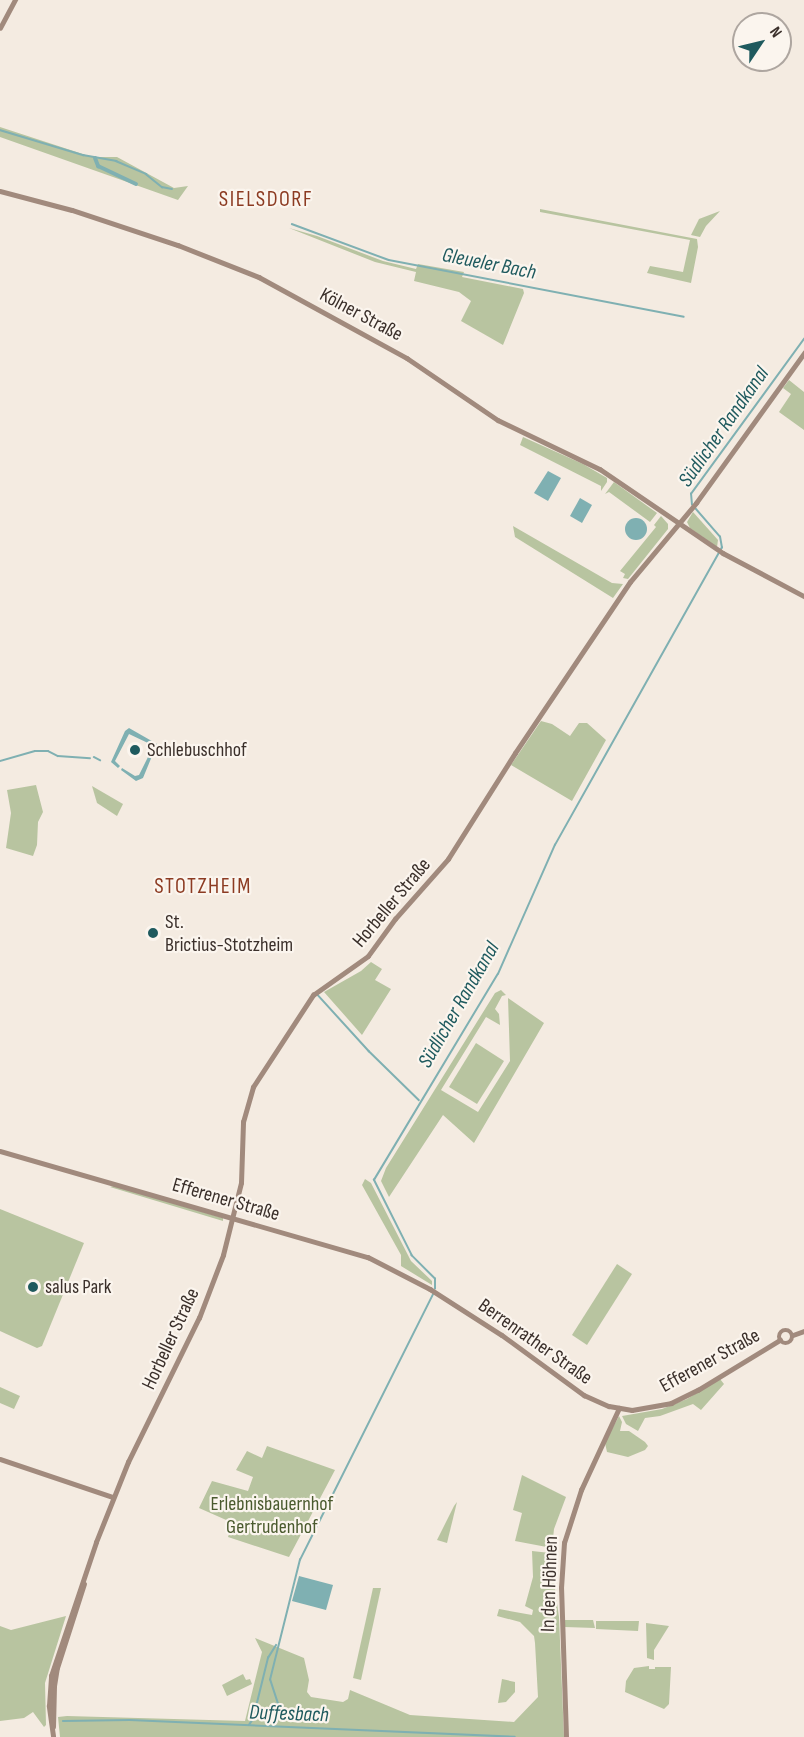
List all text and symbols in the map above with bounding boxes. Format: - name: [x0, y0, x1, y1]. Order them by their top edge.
- north arrow: [732, 12, 792, 72]
- text: N: [765, 24, 786, 41]
- district label: SIELSDORF: [219, 187, 313, 213]
- water label: Gleueler Bach: [440, 243, 538, 285]
- street label: Kölner Straße: [315, 283, 407, 347]
- water label: Südlicher Randkanal: [673, 362, 775, 492]
- place label: Schlebuschhof: [147, 738, 247, 762]
- marker: Schlebuschhof: [128, 743, 142, 757]
- street label: Horbeller Straße: [348, 853, 436, 953]
- district label: STOTZHEIM: [154, 874, 252, 900]
- place label: St. Brictius-Stotzheim: [165, 910, 293, 957]
- marker: St. Brictius-Stotzheim: [146, 926, 160, 940]
- water label: Südlicher Randkanal: [413, 938, 505, 1072]
- street label: Efferener Straße: [170, 1173, 282, 1227]
- place label: salus Park: [45, 1275, 111, 1299]
- marker: salus Park: [26, 1280, 40, 1294]
- street label: Horbeller Straße: [137, 1284, 205, 1394]
- street label: Berrenrather Straße: [473, 1294, 597, 1390]
- street label: Efferener Straße: [656, 1324, 764, 1398]
- park label: Erlebnisbauernhof Gertrudenhof: [211, 1492, 333, 1539]
- street label: In den Höhnen: [536, 1536, 564, 1632]
- water label: Duffesbach: [249, 1700, 329, 1728]

